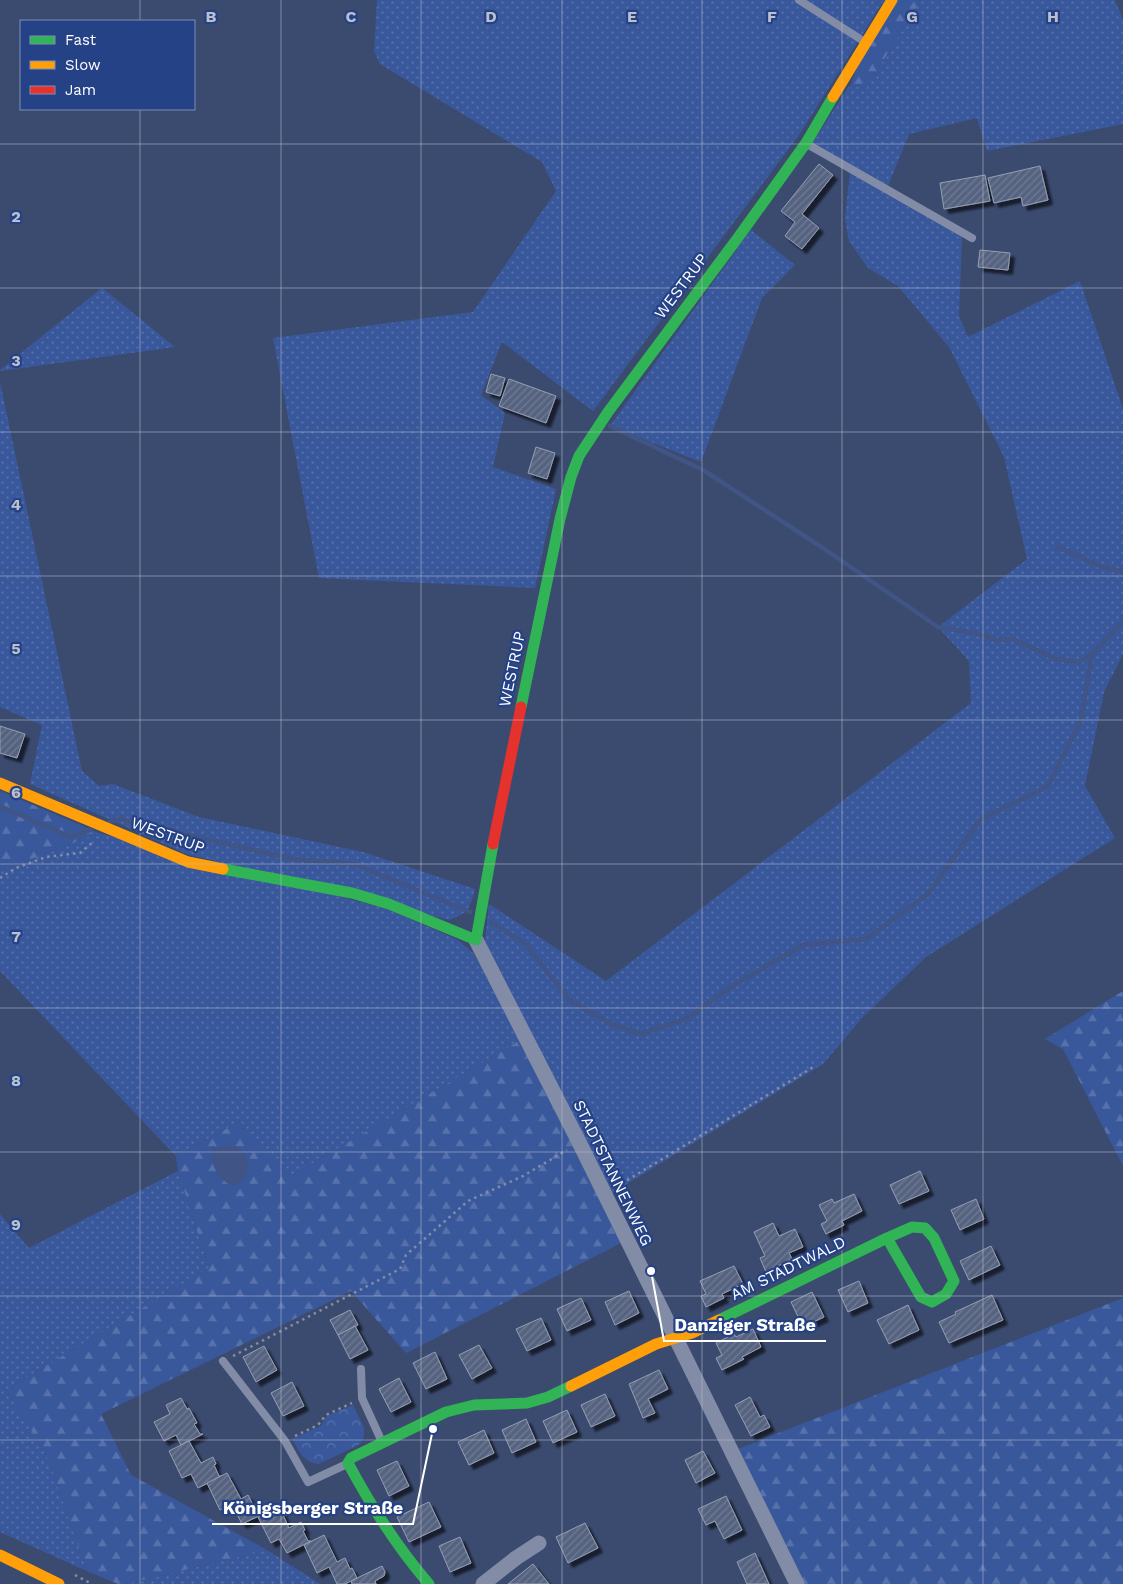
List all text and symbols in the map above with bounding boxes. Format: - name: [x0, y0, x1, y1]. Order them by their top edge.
- text: B: [206, 7, 217, 26]
- text: C: [346, 7, 357, 26]
- text: D: [485, 7, 497, 26]
- text: E: [627, 7, 637, 26]
- text: F: [767, 7, 777, 26]
- text: G: [906, 7, 918, 26]
- text: H: [1047, 7, 1059, 26]
- legend: [20, 20, 195, 110]
- text: Fast: [65, 31, 97, 49]
- text: Slow: [65, 56, 101, 74]
- text: Jam: [65, 81, 96, 99]
- text: 2: [11, 207, 21, 226]
- street label: WESTRUP: [650, 249, 712, 322]
- text: 3: [11, 351, 21, 370]
- text: 4: [11, 495, 21, 514]
- street label: WESTRUP: [495, 629, 529, 709]
- text: 5: [11, 639, 21, 658]
- text: 6: [11, 783, 21, 802]
- street label: WESTRUP: [129, 813, 208, 857]
- text: 7: [11, 927, 21, 946]
- text: 8: [11, 1071, 21, 1090]
- street label: STADTSTANNENWEG: [569, 1097, 657, 1249]
- text: 9: [11, 1215, 21, 1234]
- street label: AM STADTWALD: [727, 1232, 849, 1304]
- callout: Danziger Straße: [664, 1308, 826, 1341]
- text: Danziger Straße: [674, 1314, 816, 1335]
- callout: Königsberger Straße: [212, 1491, 413, 1524]
- text: Königsberger Straße: [223, 1497, 403, 1518]

